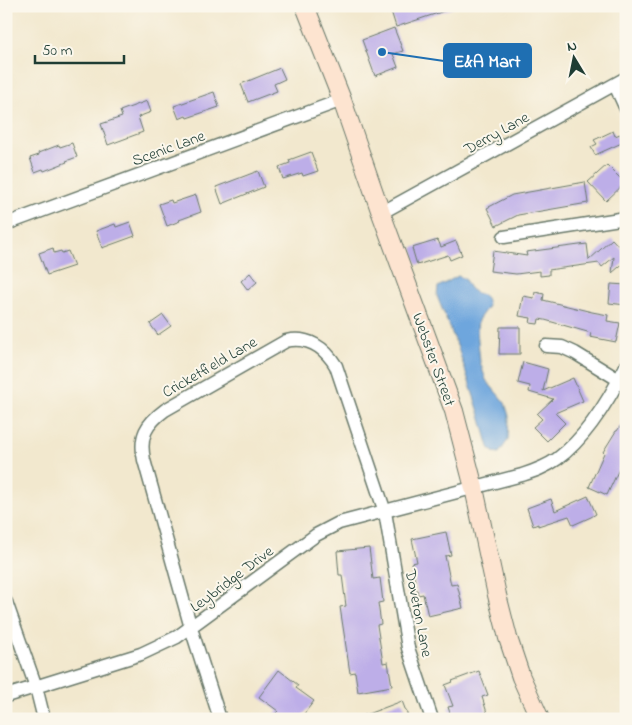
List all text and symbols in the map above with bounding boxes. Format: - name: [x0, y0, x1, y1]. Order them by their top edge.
- scale bar: [35, 32, 124, 64]
- north arrow: [550, 32, 600, 82]
- text: N: [566, 36, 578, 58]
- text: 50 m: [42, 40, 73, 62]
- callout: E&A Mart: [444, 44, 531, 77]
- text: E&A Mart: [454, 50, 521, 76]
- street label: Derry Lane: [459, 106, 535, 162]
- street label: Scenic Lane: [129, 124, 209, 173]
- street label: Webster Street: [405, 310, 461, 410]
- street label: Cricketfield Lane: [158, 330, 263, 405]
- street label: Leybridge Drive: [185, 540, 280, 619]
- street label: Doveton Lane: [398, 566, 438, 660]

